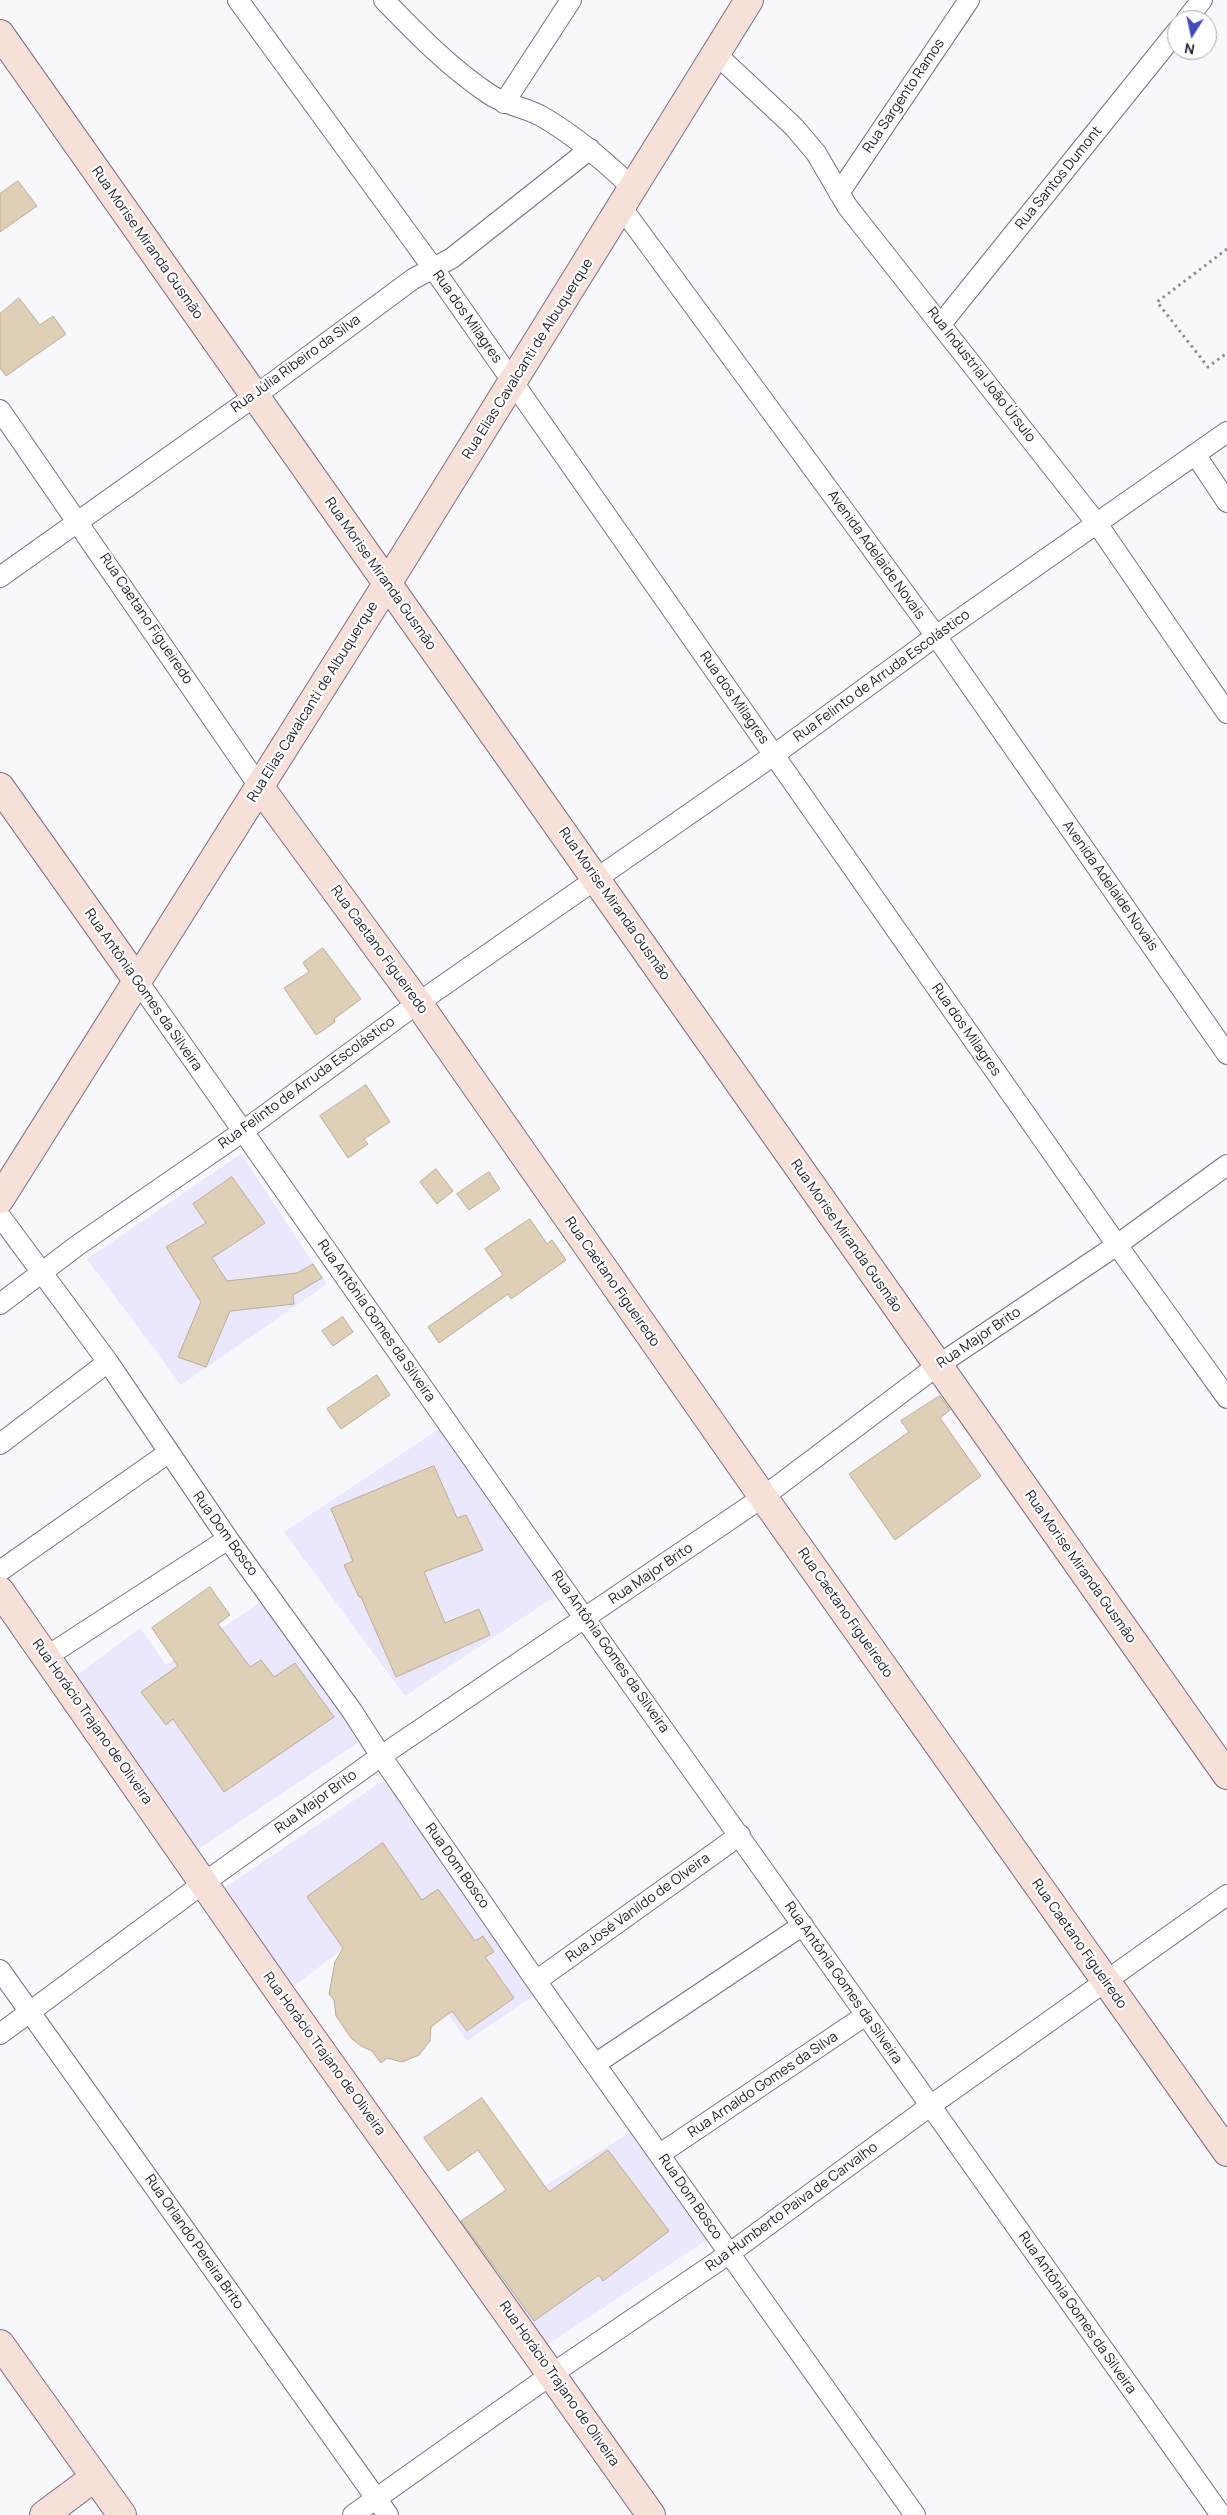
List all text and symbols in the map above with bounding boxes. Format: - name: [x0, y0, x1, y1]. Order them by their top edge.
- north arrow: [1167, 10, 1217, 60]
- street label: Rua Sargento Ramos: [860, 36, 948, 156]
- text: N: [1183, 39, 1196, 60]
- street label: Rua Santos Dumont: [1012, 123, 1106, 233]
- street label: Rua Morise Miranda Gusmão: [88, 163, 206, 323]
- street label: Rua Elias Cavalcanti de Albuquerque: [459, 256, 597, 462]
- street label: Rua dos Milagres: [429, 267, 505, 367]
- street label: Rua Industrial João Úrsulo: [923, 304, 1039, 446]
- street label: Rua Júlia Ribeiro da Silva: [228, 311, 364, 417]
- street label: Avenida Adelaide Novais: [824, 487, 928, 623]
- street label: Rua Morise Miranda Gusmão: [321, 494, 439, 654]
- street label: Rua Caetano Figueiredo: [96, 550, 196, 688]
- street label: Rua Elias Cavalcanti de Albuquerque: [244, 599, 382, 805]
- street label: Rua Felinto de Arruda Escolástico: [791, 606, 973, 746]
- street label: Rua dos Milagres: [696, 648, 772, 748]
- street label: Avenida Adelaide Novais: [1059, 818, 1161, 954]
- street label: Rua Morise Miranda Gusmão: [555, 824, 673, 984]
- street label: Rua Caetano Figueiredo: [327, 883, 431, 1017]
- street label: Rua Antônia Gomes da Silveira: [81, 906, 205, 1074]
- street label: Rua dos Milagres: [928, 980, 1004, 1080]
- street label: Rua Felinto de Arruda Escolástico: [216, 1013, 398, 1153]
- street label: Rua Morise Miranda Gusmão: [787, 1156, 905, 1316]
- street label: Rua Caetano Figueiredo: [561, 1214, 663, 1350]
- street label: Rua Antônia Gomes da Silveira: [314, 1237, 438, 1405]
- street label: Rua Major Brito: [934, 1304, 1024, 1372]
- street label: Rua Morise Miranda Gusmão: [1021, 1487, 1139, 1647]
- street label: Rua Dom Bosco: [189, 1489, 261, 1579]
- street label: Rua Major Brito: [606, 1540, 696, 1608]
- street label: Rua Caetano Figueiredo: [794, 1545, 896, 1681]
- street label: Rua Antônia Gomes da Silveira: [548, 1568, 672, 1736]
- street label: Rua Horácio Trajano de Oliveira: [28, 1636, 156, 1808]
- street label: Rua Major Brito: [272, 1767, 360, 1837]
- street label: Rua Dom Bosco: [421, 1820, 493, 1912]
- street label: Rua José Vanildo de Olveira: [563, 1850, 713, 1966]
- street label: Rua Caetano Figueiredo: [1028, 1876, 1130, 2012]
- street label: Rua Antônia Gomes da Silveira: [781, 1899, 905, 2067]
- street label: Rua Horácio Trajano de Oliveira: [259, 1969, 389, 2139]
- street label: Rua Arnaldo Gomes da Silva: [685, 2028, 841, 2142]
- street label: Rua Humberto Paiva de Carvalho: [703, 2139, 881, 2275]
- street label: Rua Dom Bosco: [654, 2151, 726, 2243]
- street label: Rua Orlando Pereira Brito: [141, 2171, 247, 2313]
- street label: Rua Antônia Gomes da Silveira: [1015, 2229, 1139, 2397]
- street label: Rua Horácio Trajano de Oliveira: [495, 2298, 623, 2470]

